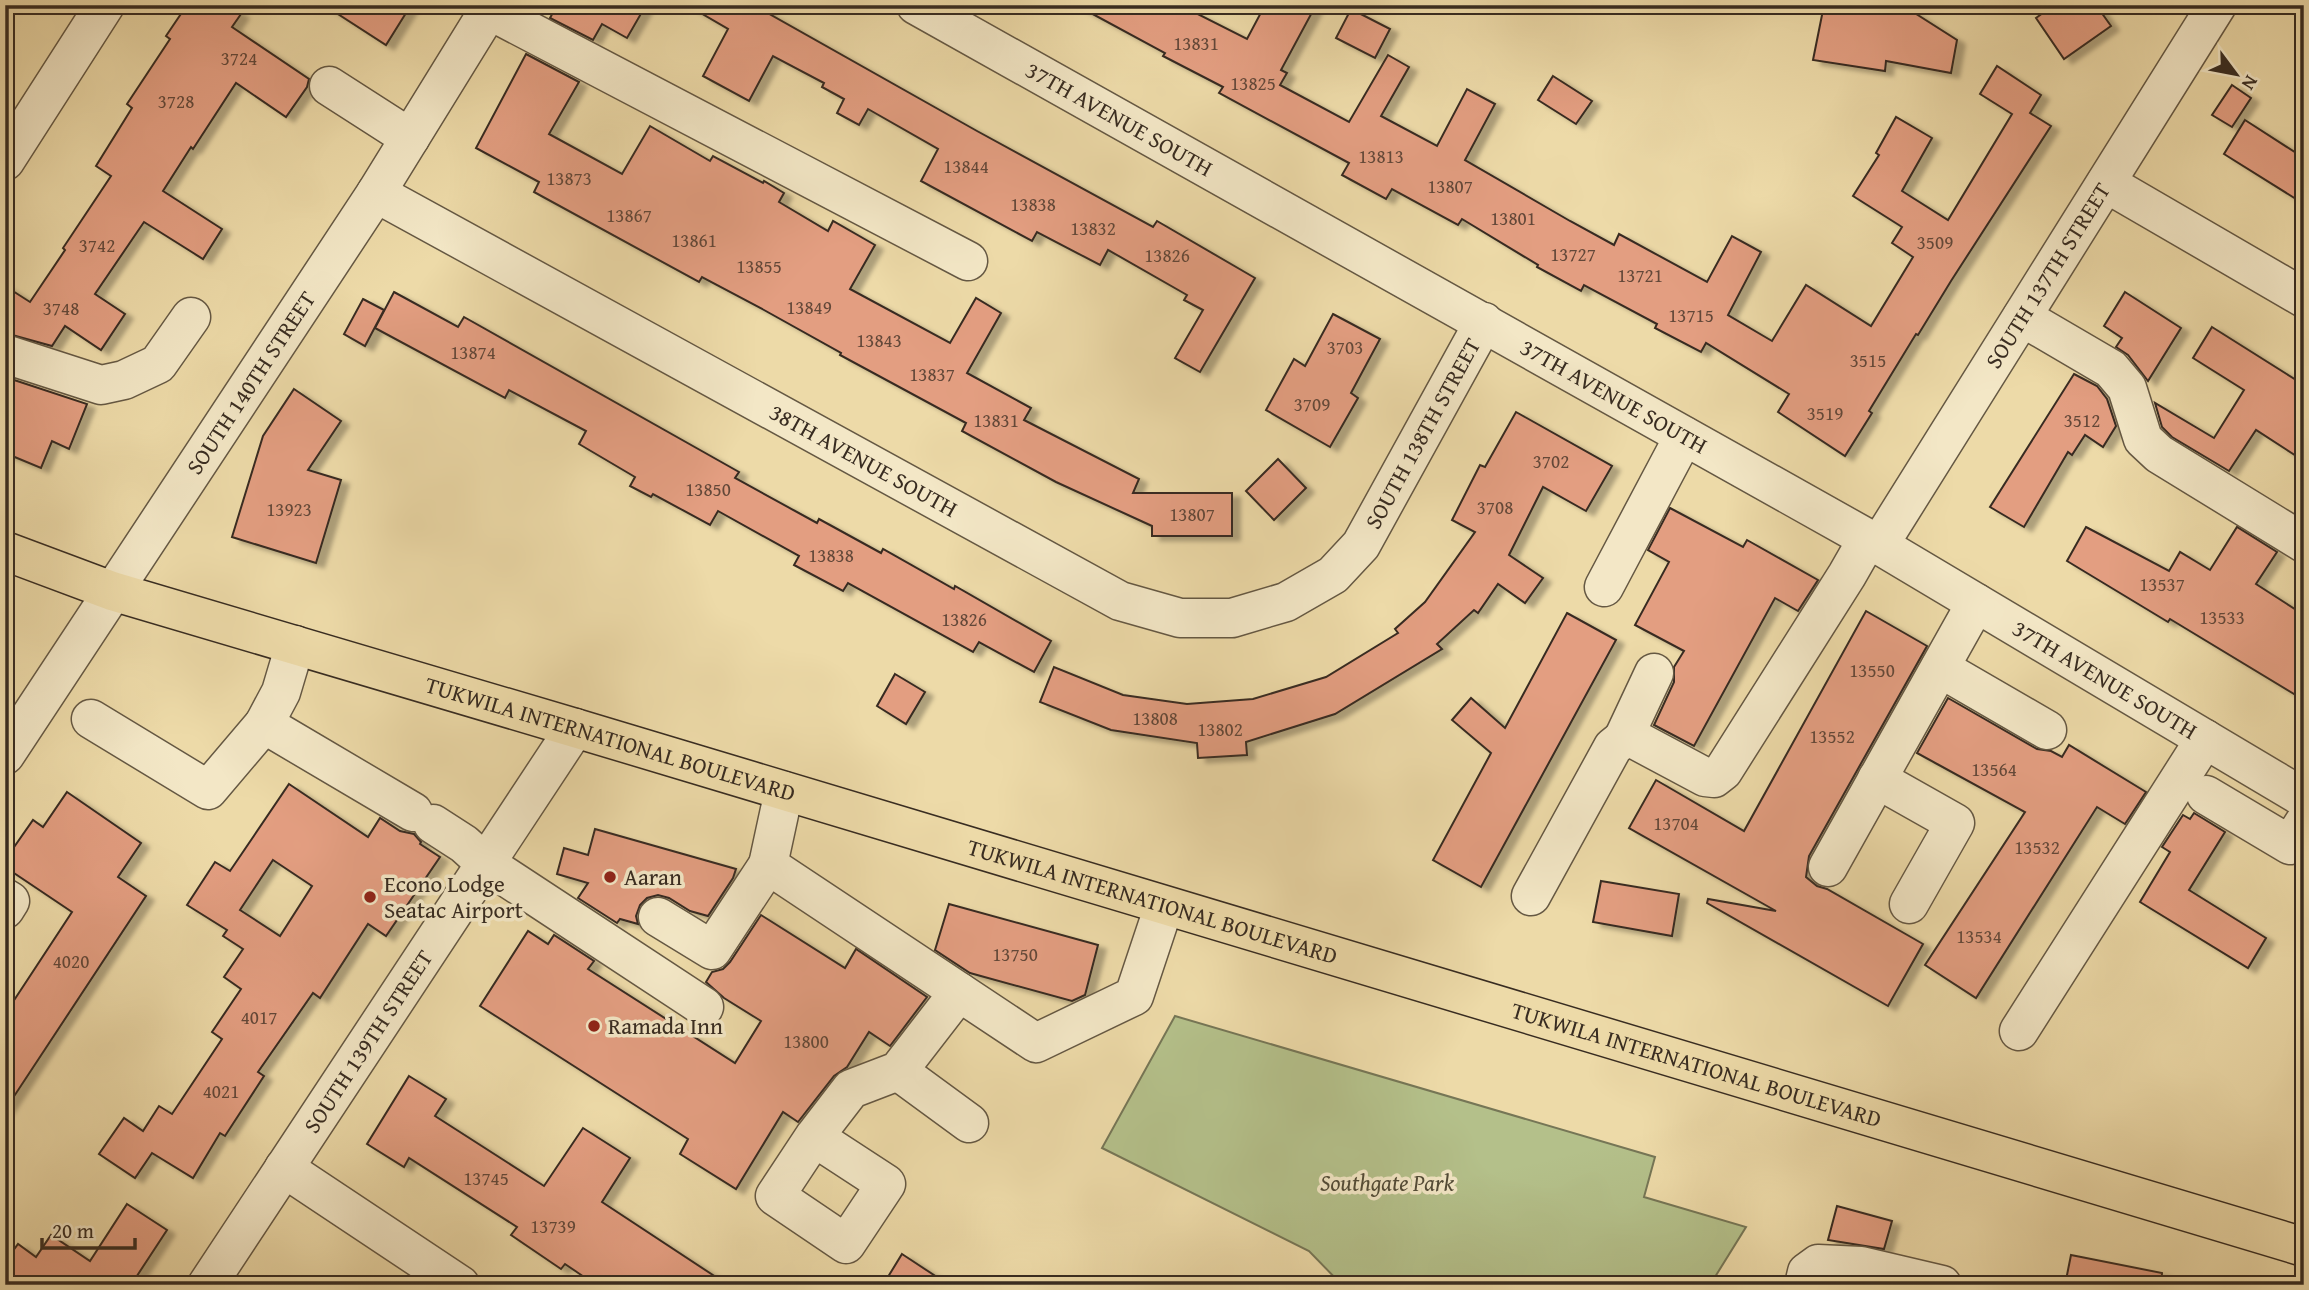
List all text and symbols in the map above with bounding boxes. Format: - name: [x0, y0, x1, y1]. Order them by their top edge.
- house number: 13831: [1173, 29, 1219, 57]
- north arrow: [2200, 38, 2270, 108]
- house number: 3724: [221, 44, 257, 72]
- street label: 37TH AVENUE SOUTH: [1020, 53, 1219, 184]
- house number: 13825: [1230, 69, 1276, 97]
- text: N: [2235, 70, 2266, 96]
- house number: 3728: [158, 87, 194, 115]
- house number: 13813: [1358, 142, 1404, 170]
- house number: 13844: [943, 152, 989, 180]
- house number: 13873: [546, 164, 592, 192]
- house number: 13807: [1427, 172, 1473, 200]
- street label: SOUTH 137TH STREET: [1977, 176, 2118, 375]
- house number: 13838: [1010, 190, 1056, 218]
- house number: 13867: [606, 201, 652, 229]
- house number: 13801: [1490, 204, 1536, 232]
- house number: 13832: [1070, 214, 1116, 242]
- house number: 13861: [671, 226, 717, 254]
- house number: 3509: [1917, 228, 1953, 256]
- house number: 3742: [79, 231, 115, 259]
- house number: 13727: [1550, 240, 1596, 268]
- house number: 13826: [1144, 241, 1190, 269]
- house number: 13855: [736, 252, 782, 280]
- house number: 13721: [1617, 261, 1663, 289]
- street label: SOUTH 140TH STREET: [178, 284, 323, 481]
- house number: 13849: [786, 293, 832, 321]
- house number: 3748: [43, 294, 79, 322]
- house number: 13715: [1668, 301, 1714, 329]
- house number: 13843: [856, 326, 902, 354]
- street label: 37TH AVENUE SOUTH: [1514, 330, 1714, 462]
- street label: SOUTH 138TH STREET: [1356, 331, 1488, 535]
- house number: 3703: [1327, 333, 1363, 361]
- house number: 13874: [450, 338, 496, 366]
- house number: 3515: [1850, 346, 1886, 374]
- house number: 13837: [909, 360, 955, 388]
- house number: 3709: [1294, 390, 1330, 418]
- street label: 38TH AVENUE SOUTH: [764, 395, 964, 525]
- house number: 3519: [1807, 399, 1843, 427]
- house number: 13831: [973, 406, 1019, 434]
- house number: 3512: [2064, 406, 2100, 434]
- house number: 3702: [1533, 447, 1569, 475]
- house number: 13850: [685, 475, 731, 503]
- house number: 3708: [1477, 493, 1513, 521]
- house number: 13923: [266, 495, 312, 523]
- house number: 13807: [1169, 500, 1215, 528]
- house number: 13838: [808, 541, 854, 569]
- house number: 13537: [2139, 570, 2185, 598]
- house number: 13533: [2199, 603, 2245, 631]
- house number: 13826: [941, 605, 987, 633]
- street label: 37TH AVENUE SOUTH: [2007, 611, 2204, 747]
- house number: 13550: [1849, 656, 1895, 684]
- street label: TUKWILA INTERNATIONAL BOULEVARD: [421, 668, 799, 809]
- house number: 13808: [1132, 704, 1178, 732]
- house number: 13802: [1197, 715, 1243, 743]
- house number: 13552: [1809, 722, 1855, 750]
- house number: 13564: [1971, 755, 2017, 783]
- house number: 13704: [1653, 809, 1699, 837]
- street label: TUKWILA INTERNATIONAL BOULEVARD: [964, 830, 1342, 972]
- house number: 13532: [2014, 833, 2060, 861]
- place label: Aaran: [624, 860, 682, 893]
- place label: Econo Lodge Seatac Airport: [384, 867, 523, 926]
- marker: Aaran: [602, 869, 618, 885]
- marker: Econo Lodge Seatac Airport: [362, 889, 378, 905]
- house number: 13534: [1956, 922, 2002, 950]
- house number: 13750: [992, 940, 1038, 968]
- street label: SOUTH 139TH STREET: [295, 943, 440, 1139]
- house number: 4020: [53, 947, 89, 975]
- street label: TUKWILA INTERNATIONAL BOULEVARD: [1508, 993, 1886, 1135]
- house number: 4017: [241, 1003, 277, 1031]
- place label: Ramada Inn: [608, 1009, 723, 1042]
- marker: Ramada Inn: [586, 1018, 602, 1034]
- house number: 13800: [783, 1027, 829, 1055]
- house number: 4021: [203, 1077, 239, 1105]
- house number: 13745: [463, 1164, 509, 1192]
- park label: Southgate Park: [1320, 1166, 1454, 1199]
- scale bar: [42, 1206, 135, 1250]
- house number: 13739: [530, 1212, 576, 1240]
- text: 20 m: [52, 1215, 94, 1246]

